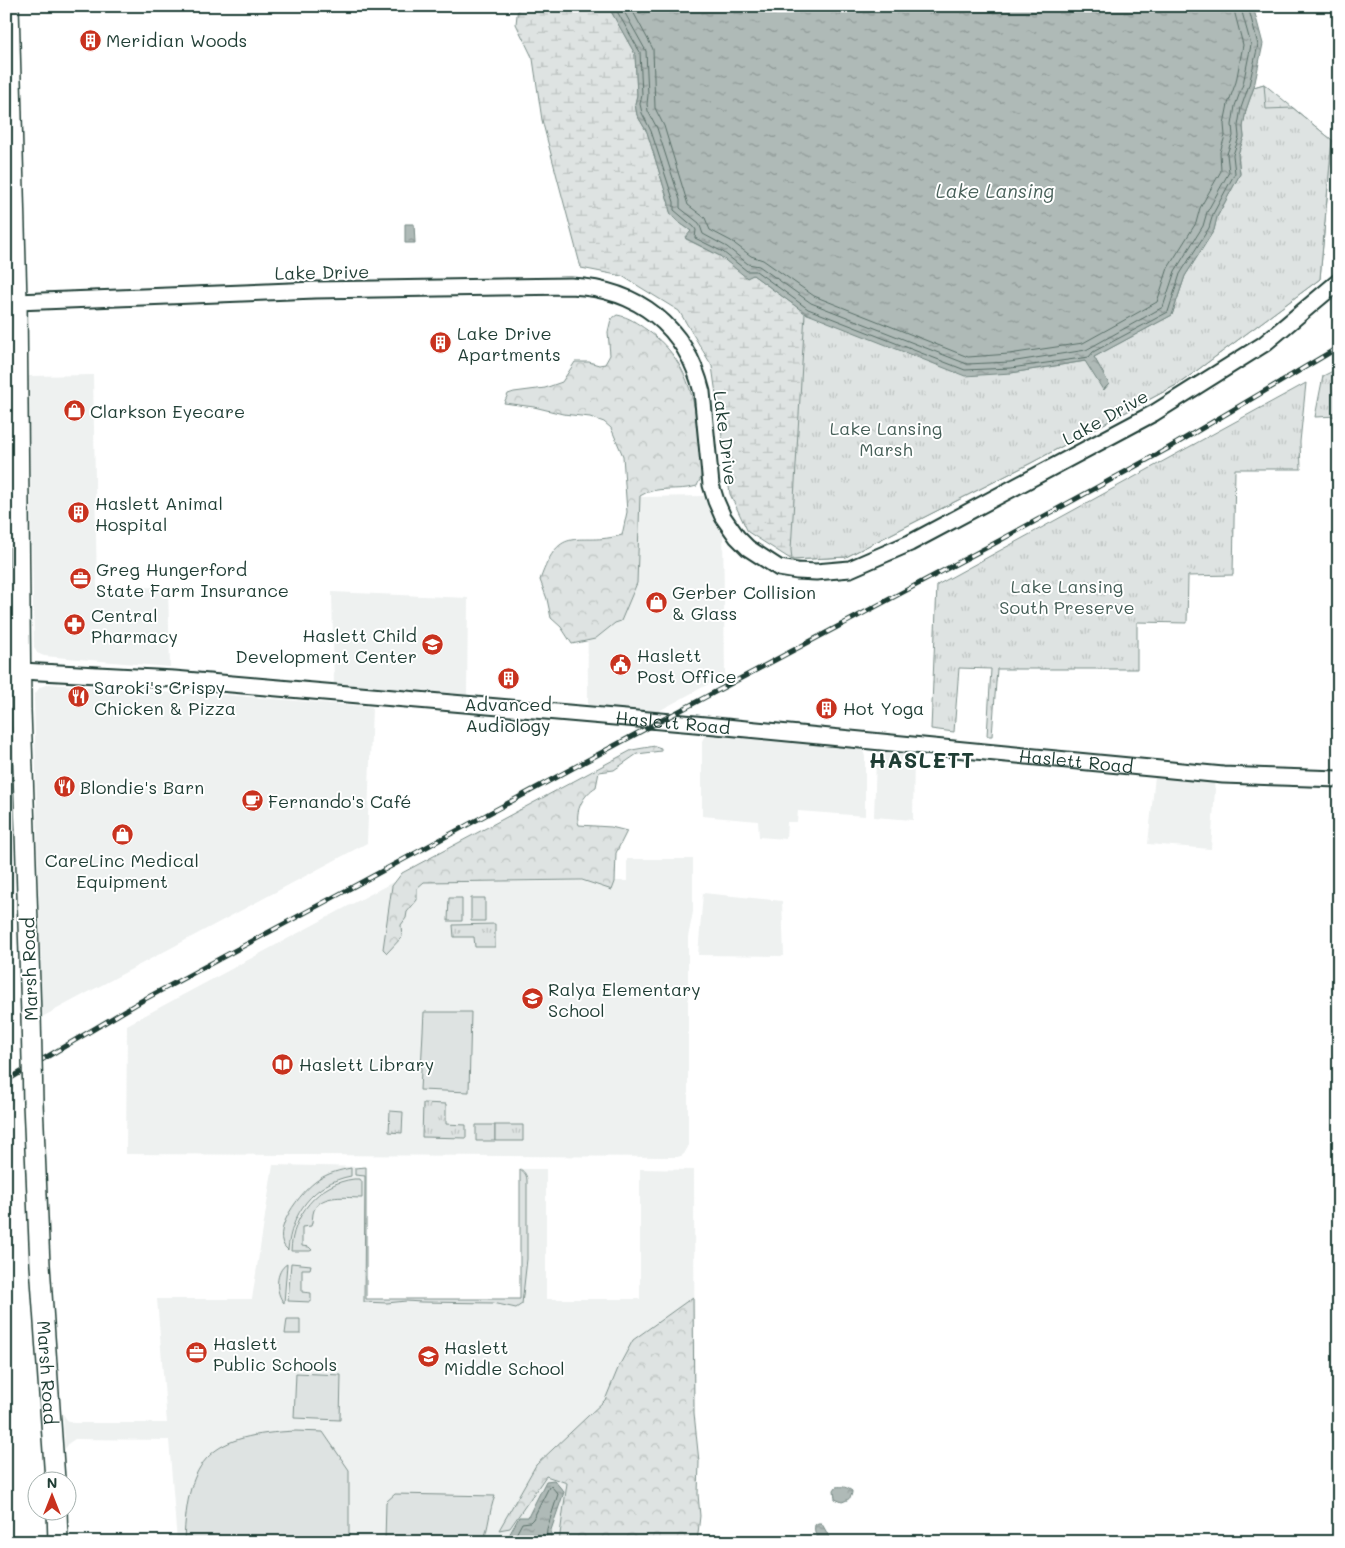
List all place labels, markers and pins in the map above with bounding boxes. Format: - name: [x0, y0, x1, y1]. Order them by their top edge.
- building icon: Meridian Woods: [78, 28, 102, 52]
- place label: Meridian Woods: [106, 28, 247, 52]
- place label: Lake Drive Apartments: [457, 321, 561, 366]
- building icon: Lake Drive Apartments: [429, 331, 453, 355]
- shop icon: Clarkson Eyecare: [62, 399, 86, 423]
- place label: Clarkson Eyecare: [90, 399, 245, 423]
- place label: Haslett Animal Hospital: [95, 491, 223, 536]
- building icon: Haslett Animal Hospital: [67, 501, 91, 525]
- place label: Greg Hungerford State Farm Insurance: [96, 557, 289, 602]
- office icon: Greg Hungerford State Farm Insurance: [68, 567, 92, 591]
- place label: Gerber Collision & Glass: [672, 580, 816, 625]
- shop icon: Gerber Collision & Glass: [644, 590, 668, 614]
- place label: Central Pharmacy: [91, 603, 178, 648]
- pharmacy icon: Central Pharmacy: [63, 613, 87, 637]
- place label: Haslett Child Development Center: [235, 623, 417, 668]
- school or university icon: Haslett Child Development Center: [421, 633, 445, 657]
- place label: Haslett Post Office: [637, 643, 737, 688]
- public building icon: Haslett Post Office: [609, 653, 633, 677]
- building icon: Advanced Audiology: [496, 667, 520, 691]
- place label: Saroki's Crispy Chicken & Pizza: [94, 675, 236, 720]
- restaurant icon: Saroki's Crispy Chicken & Pizza: [66, 685, 90, 709]
- place label: Advanced Audiology: [464, 692, 552, 737]
- building icon: Hot Yoga: [815, 696, 839, 720]
- place label: Hot Yoga: [843, 696, 924, 720]
- restaurant icon: Blondie's Barn: [52, 775, 76, 799]
- place label: Blondie's Barn: [80, 775, 204, 799]
- cafe icon: Fernando's Café: [240, 789, 264, 813]
- place label: Fernando's Café: [268, 789, 411, 813]
- shop icon: CareLinc Medical Equipment: [110, 823, 134, 847]
- place label: CareLinc Medical Equipment: [45, 848, 199, 893]
- place label: Ralya Elementary School: [548, 977, 701, 1022]
- school or university icon: Ralya Elementary School: [520, 987, 544, 1011]
- library icon: Haslett Library: [271, 1052, 295, 1076]
- place label: Haslett Library: [299, 1052, 434, 1076]
- place label: Haslett Public Schools: [213, 1331, 337, 1376]
- place label: Haslett Middle School: [444, 1335, 565, 1380]
- office icon: Haslett Public Schools: [185, 1341, 209, 1365]
- school or university icon: Haslett Middle School: [416, 1345, 440, 1369]

